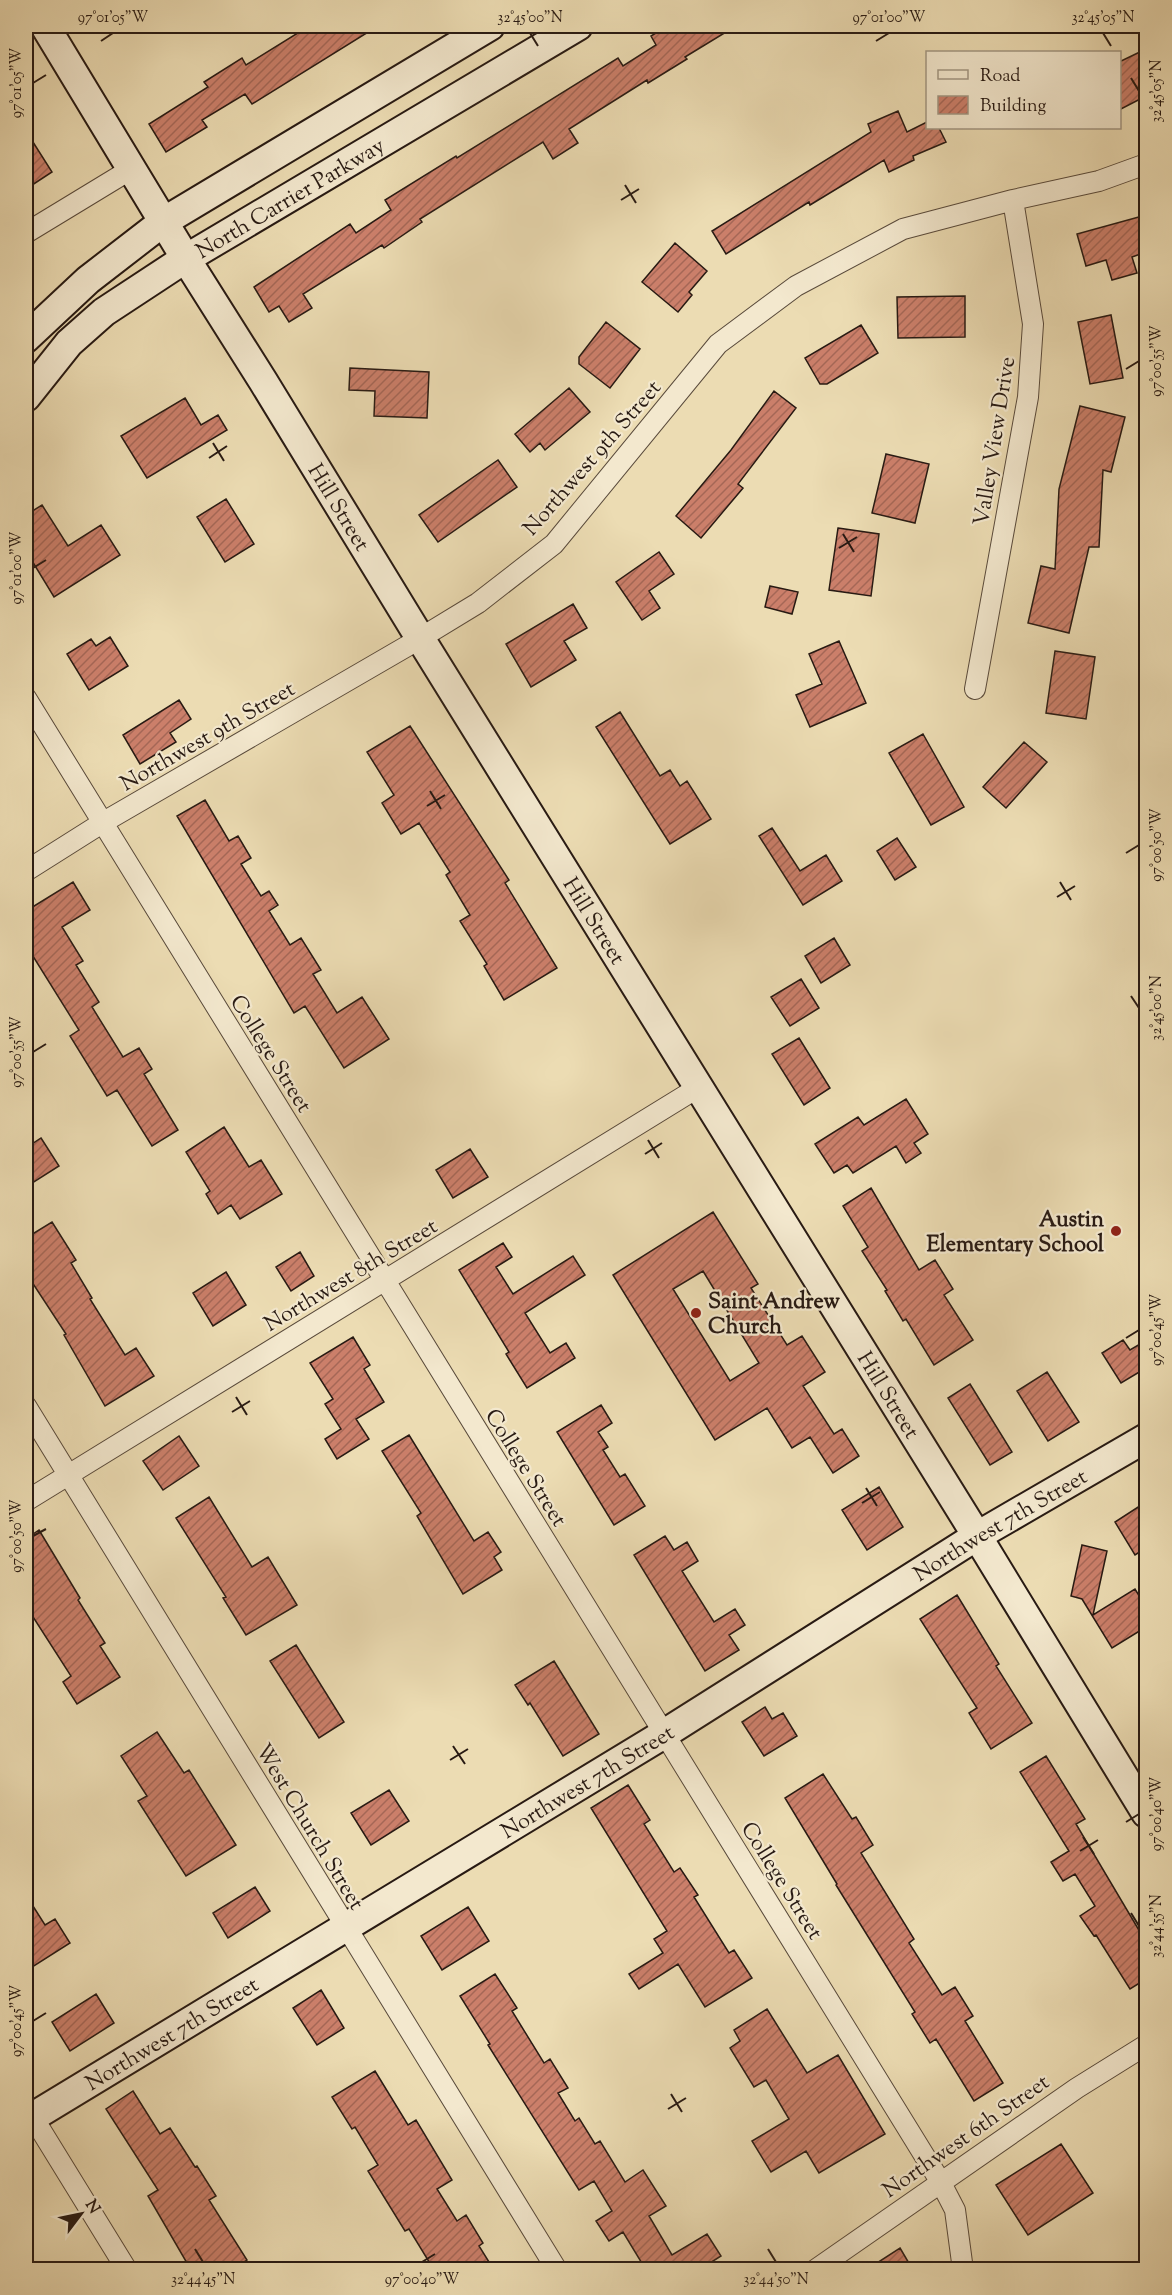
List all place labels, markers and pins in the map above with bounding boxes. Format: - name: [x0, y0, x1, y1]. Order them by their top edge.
- place label: Austin Elementary School: [927, 1205, 1105, 1262]
- marker: Austin Elementary School: [1109, 1224, 1123, 1238]
- place label: Saint Andrew Church: [708, 1287, 841, 1344]
- marker: Saint Andrew Church: [689, 1306, 703, 1320]

